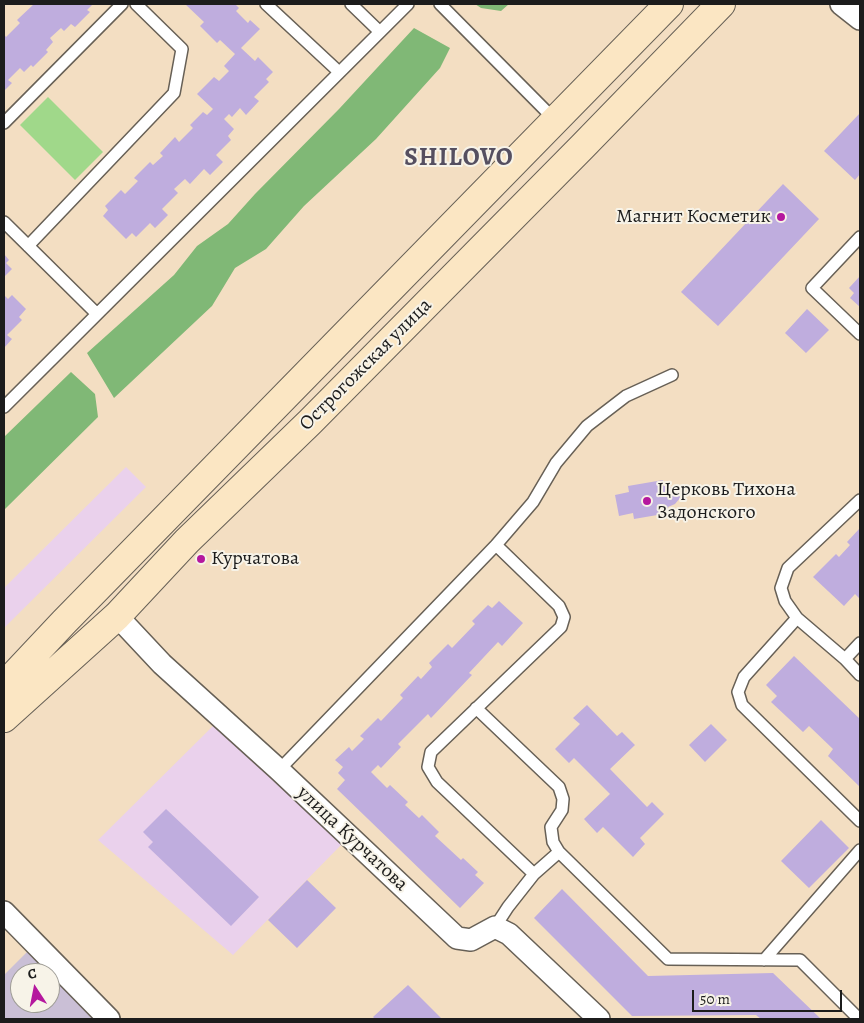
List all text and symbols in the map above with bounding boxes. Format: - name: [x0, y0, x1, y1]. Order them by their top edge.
- district label: SHILOVO: [403, 144, 515, 174]
- place label: Магнит Косметик: [616, 205, 771, 229]
- marker: Магнит Косметик: [775, 211, 787, 223]
- street label: Острогожская улица: [295, 294, 437, 436]
- place label: Церковь Тихона Задонского: [657, 478, 796, 525]
- marker: Церковь Тихона Задонского: [641, 495, 653, 507]
- place label: Курчатова: [211, 547, 299, 571]
- marker: Курчатова: [195, 553, 207, 565]
- street label: улица Курчатова: [291, 781, 413, 897]
- north arrow: [10, 963, 60, 1013]
- text: С: [26, 964, 38, 984]
- scale bar: [694, 980, 844, 1012]
- text: 50 m: [700, 989, 730, 1009]

